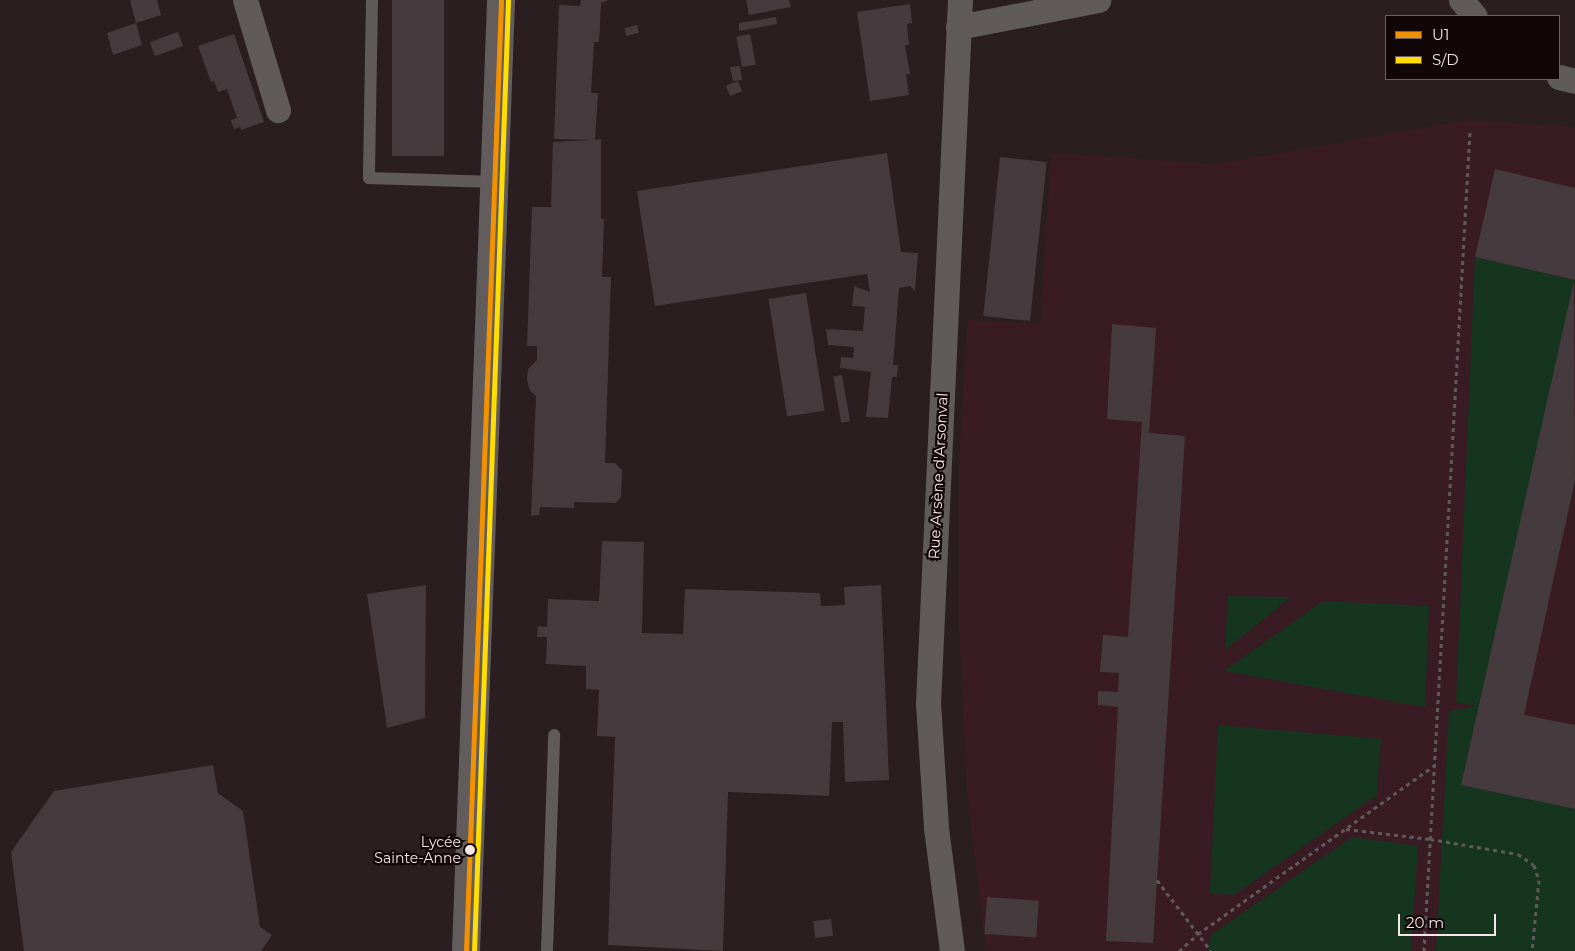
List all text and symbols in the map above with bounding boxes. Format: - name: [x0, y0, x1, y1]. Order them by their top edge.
- legend: [1385, 15, 1560, 80]
- text: U1: [1432, 25, 1449, 44]
- text: S/D: [1432, 50, 1459, 69]
- street label: Rue Arsène d'Arsonval: [925, 392, 951, 560]
- place label: Lycée Sainte-Anne: [374, 834, 461, 866]
- marker: Lycée Sainte-Anne: [465, 845, 475, 855]
- scale bar: [1400, 904, 1498, 936]
- text: 20 m: [1406, 913, 1444, 932]

